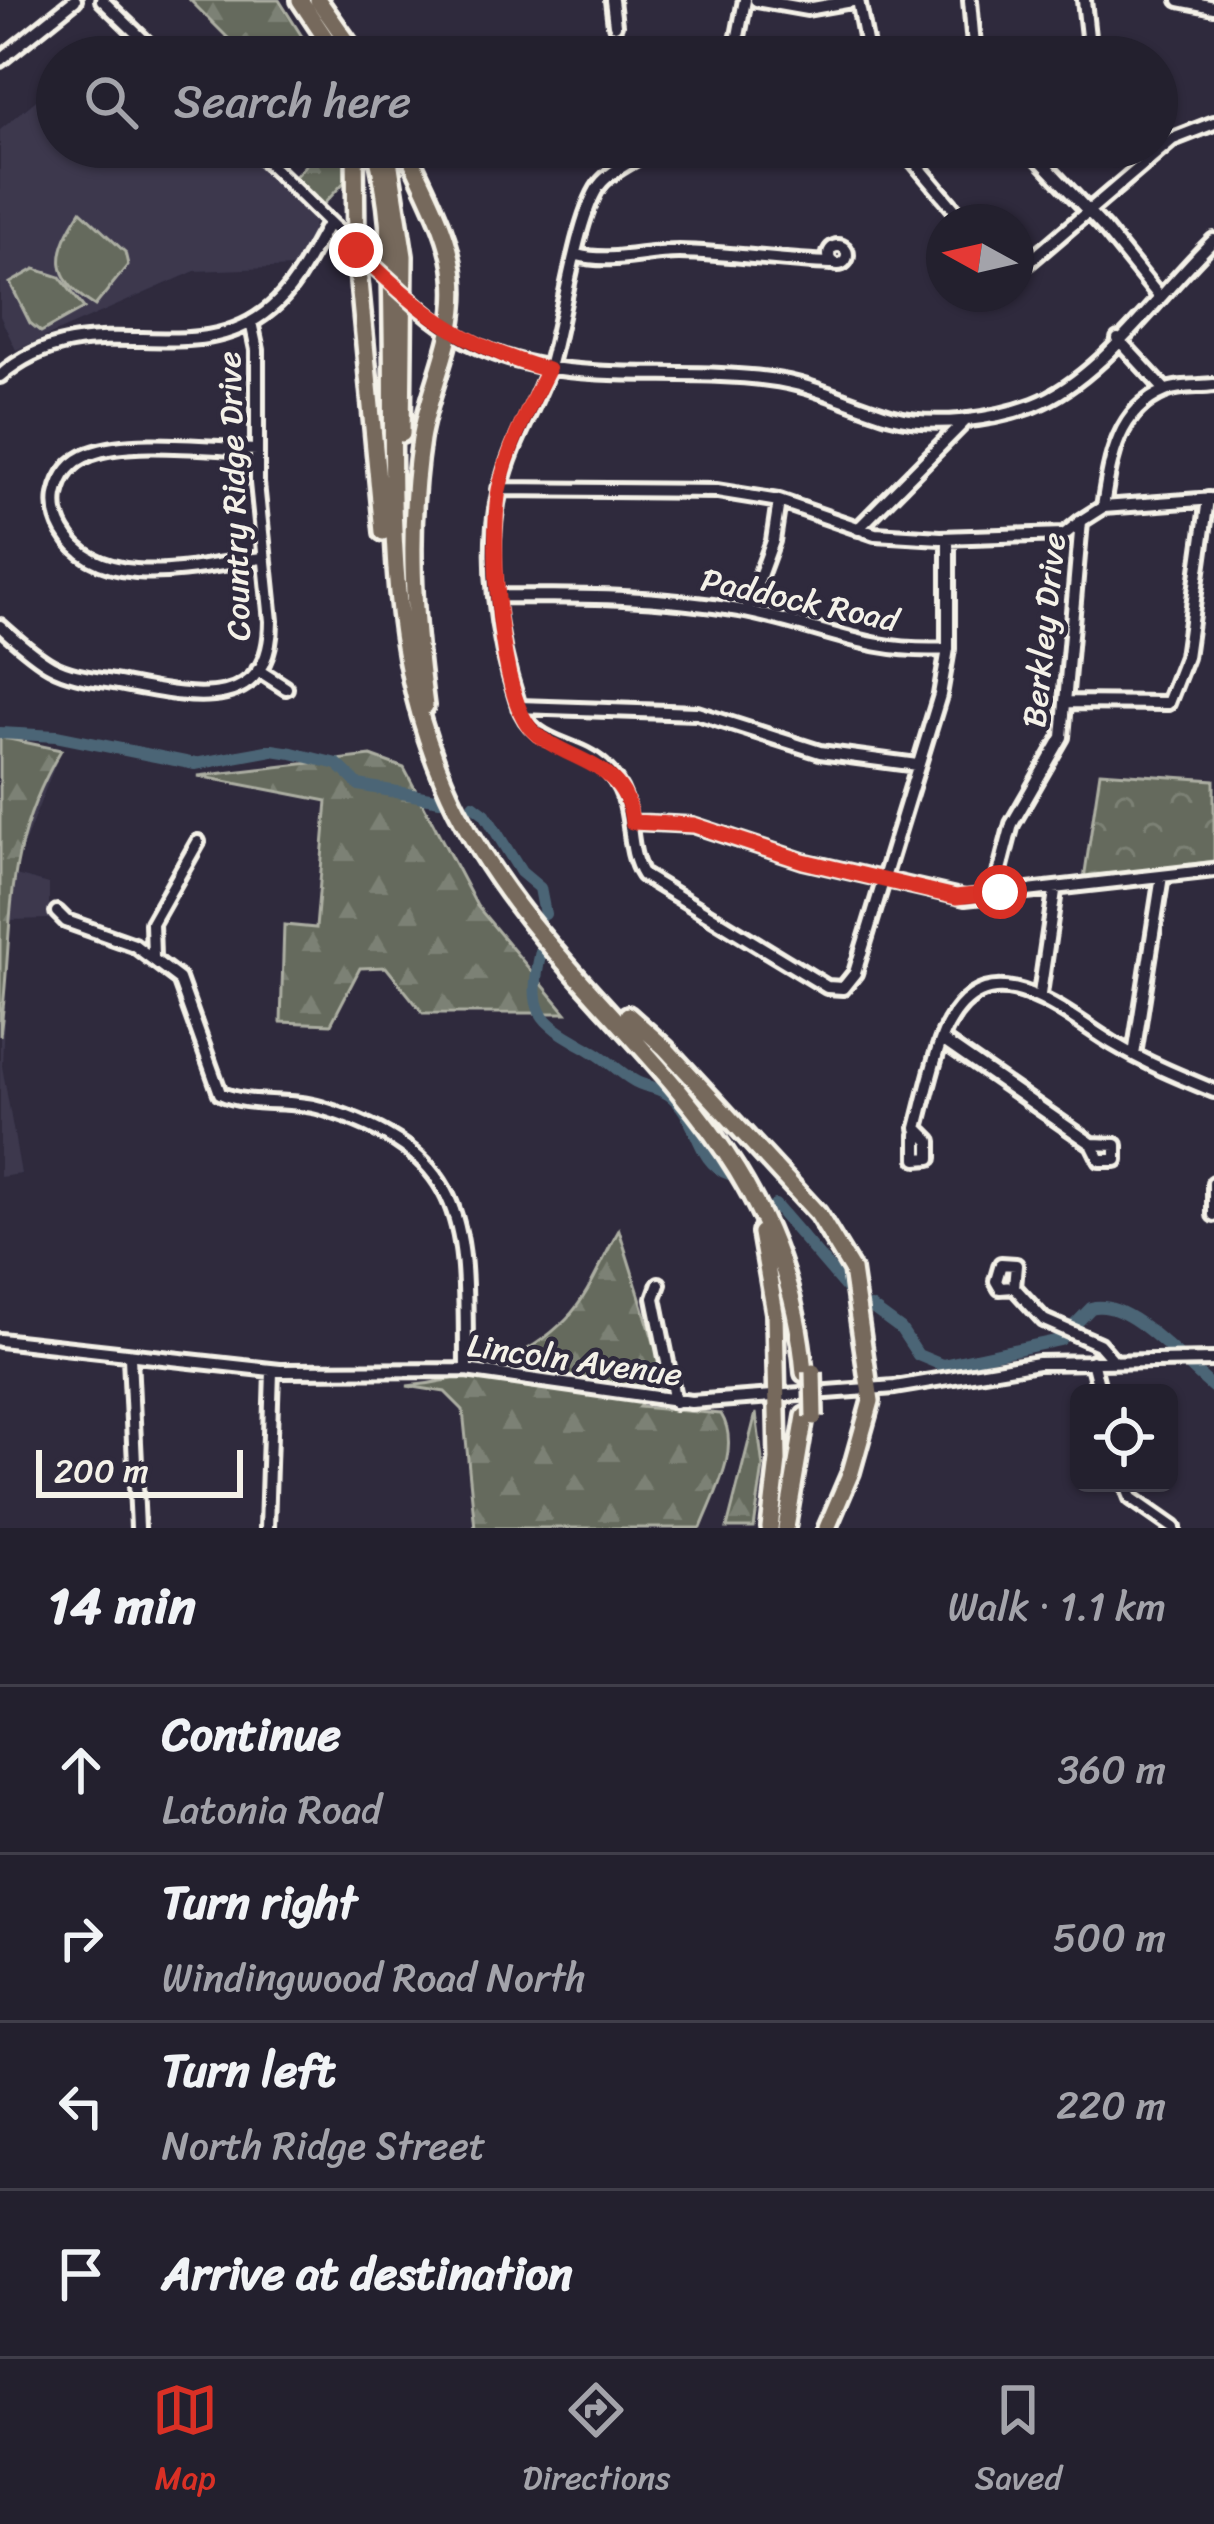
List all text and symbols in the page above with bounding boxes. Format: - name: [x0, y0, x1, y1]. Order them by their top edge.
- search box: [36, 36, 1178, 168]
- text: Search here: [174, 62, 411, 142]
- icon: search: [78, 69, 144, 135]
- north arrow: [926, 204, 1034, 312]
- route end: [329, 223, 383, 277]
- street label: Country Ridge Drive: [200, 350, 268, 642]
- street label: Berkley Drive: [1005, 530, 1083, 730]
- street label: Paddock Road: [695, 551, 907, 650]
- route start: [973, 865, 1027, 919]
- street label: Lincoln Avenue: [464, 1316, 686, 1404]
- map controls: [1070, 1384, 1178, 1492]
- button: locate: [1070, 1384, 1178, 1492]
- text: 200 m: [54, 1442, 149, 1500]
- scale bar: [36, 1444, 243, 1497]
- text: 14 min: [48, 1561, 196, 1651]
- text: Walk · 1.1 km: [948, 1572, 1166, 1641]
- text: Continue: [162, 1695, 341, 1775]
- text: 360 m: [1058, 1735, 1166, 1804]
- icon: ahead: [48, 1737, 114, 1803]
- text: Latonia Road: [162, 1775, 382, 1844]
- text: Turn right: [162, 1863, 357, 1943]
- text: 500 m: [1053, 1903, 1166, 1972]
- icon: right: [48, 1905, 114, 1971]
- text: Windingwood Road North: [162, 1943, 586, 2012]
- text: Turn left: [162, 2031, 335, 2111]
- text: 220 m: [1056, 2071, 1166, 2140]
- icon: left: [48, 2073, 114, 2139]
- text: North Ridge Street: [162, 2111, 486, 2180]
- text: Arrive at destination: [162, 2234, 572, 2314]
- icon: arrive: [48, 2241, 114, 2307]
- tab: Map: [152, 2377, 218, 2507]
- tab: Directions: [523, 2377, 670, 2507]
- tab: Saved: [975, 2377, 1062, 2507]

